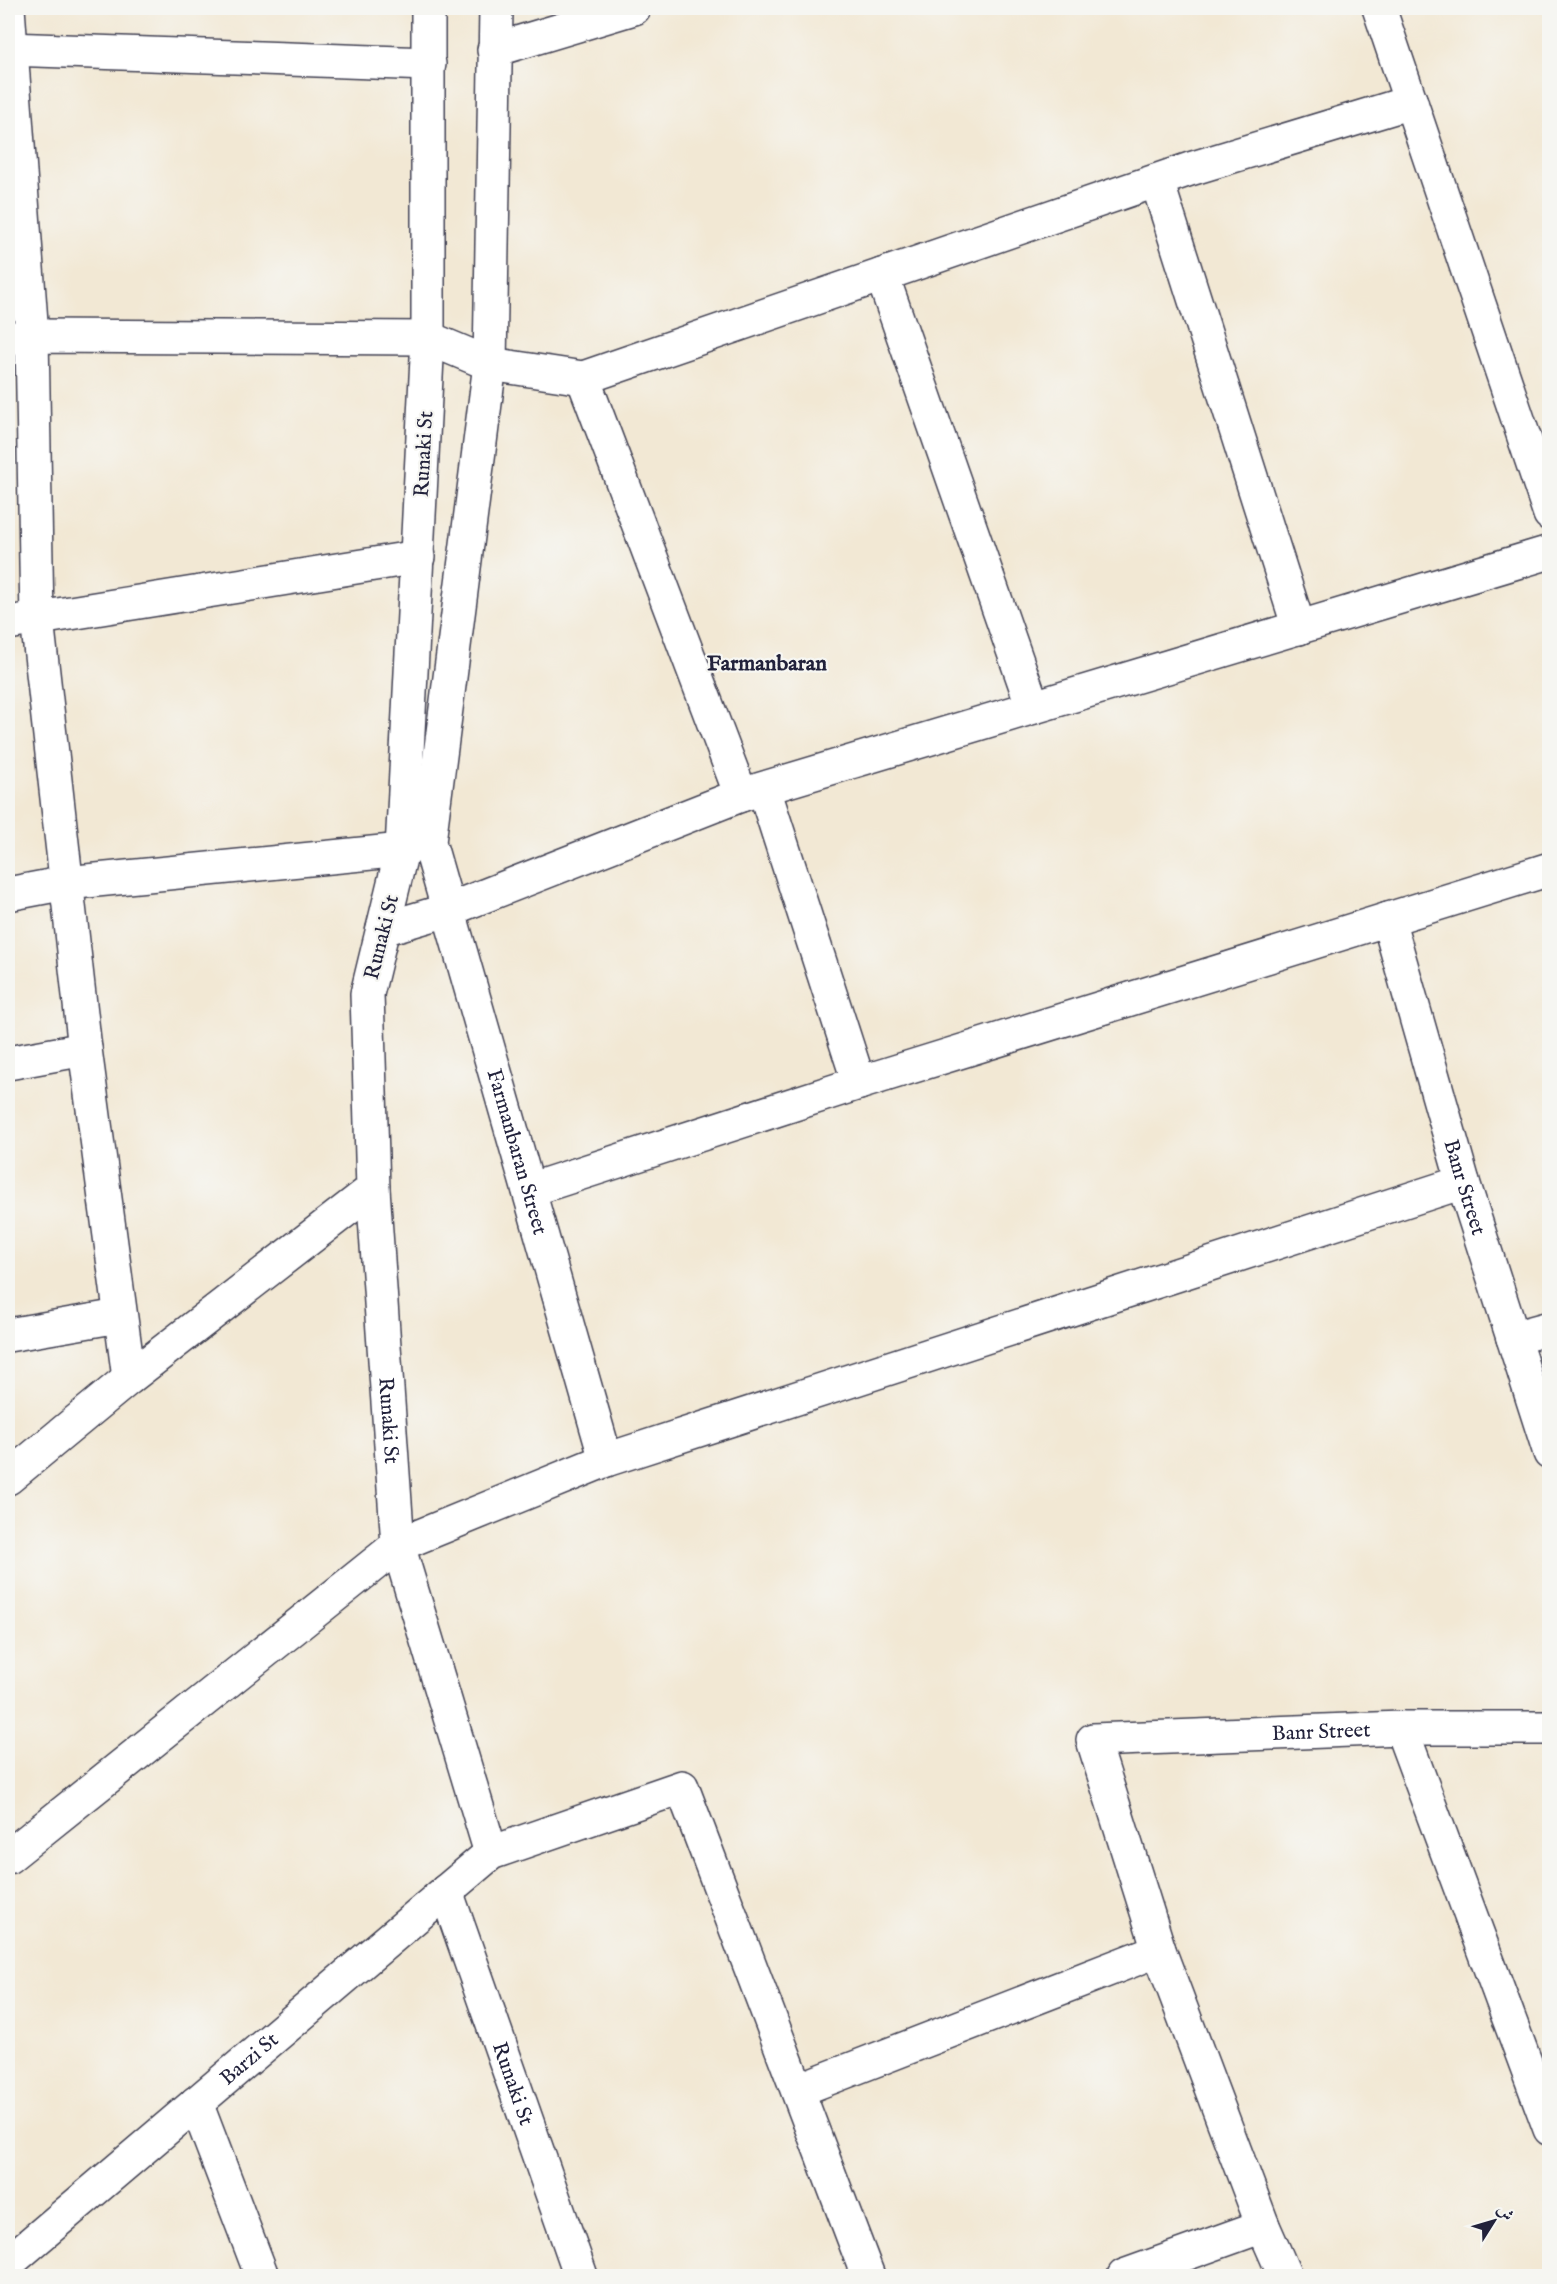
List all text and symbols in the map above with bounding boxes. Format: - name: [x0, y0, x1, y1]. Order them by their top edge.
- street label: Runaki St: [409, 410, 440, 498]
- district label: Farmanbaran: [707, 650, 827, 678]
- street label: Runaki St: [359, 892, 406, 983]
- street label: Farmanbaran Street: [480, 1066, 553, 1238]
- street label: Banr Street: [1437, 1137, 1491, 1239]
- street label: Runaki St: [371, 1377, 404, 1465]
- street label: Banr Street: [1271, 1717, 1371, 1748]
- street label: Barzi St: [215, 2027, 285, 2092]
- street label: Runaki St: [485, 2039, 539, 2129]
- north arrow: [1464, 2191, 1524, 2251]
- text: ش: [1492, 2201, 1517, 2226]

